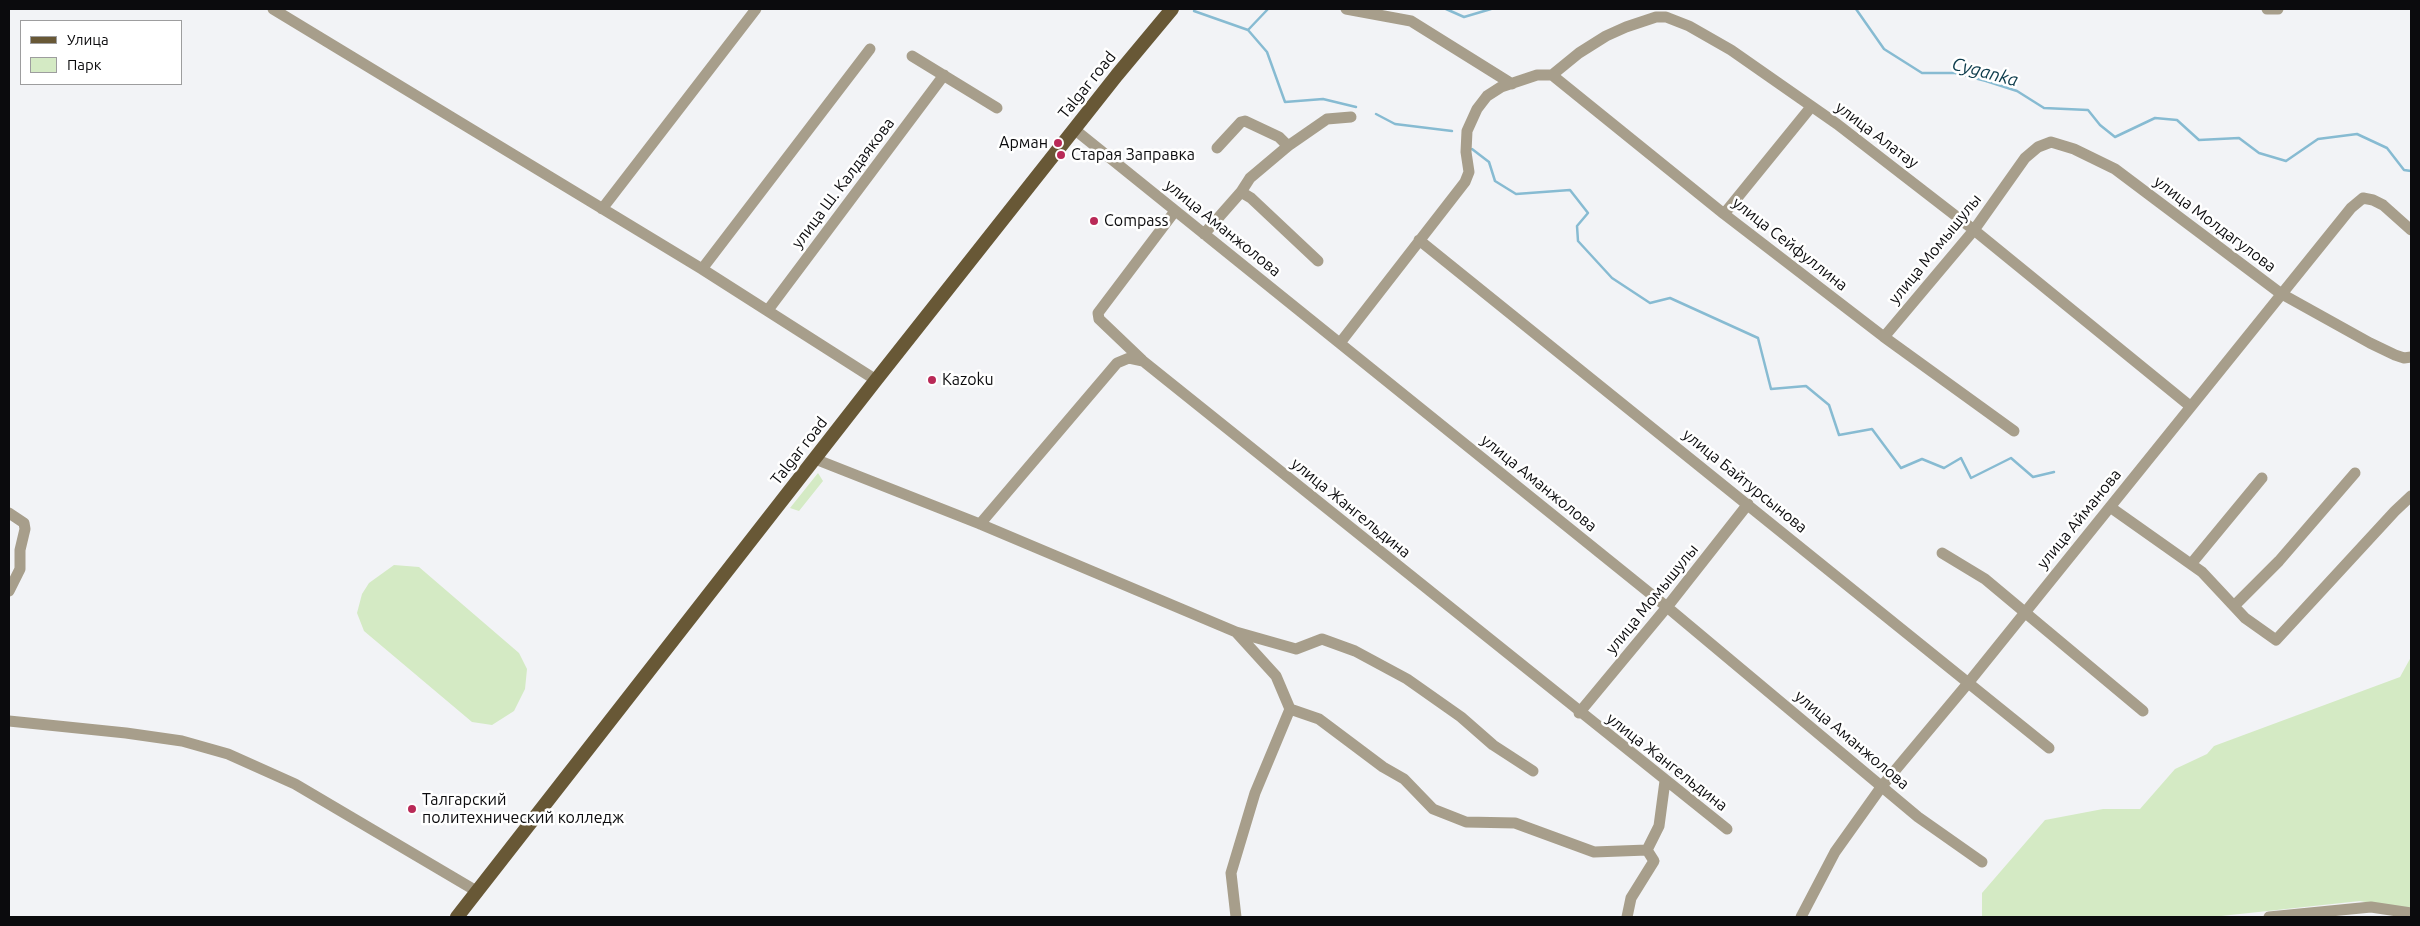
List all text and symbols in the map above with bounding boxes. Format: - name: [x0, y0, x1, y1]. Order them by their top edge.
- legend: [20, 20, 182, 85]
- text: Улица: [67, 31, 109, 48]
- street label: Talgar road: [1054, 48, 1120, 122]
- water label: Cyganka: [1949, 53, 2021, 91]
- text: Парк: [67, 56, 102, 73]
- street label: улица Алатау: [1832, 98, 1922, 172]
- street label: улица Ш. Калдаякова: [788, 114, 898, 252]
- place label: Арман: [999, 133, 1048, 153]
- marker: Арман: [1052, 137, 1064, 149]
- place label: Старая Заправка: [1071, 145, 1195, 165]
- marker: Старая Заправка: [1055, 149, 1067, 161]
- street label: улица Молдагулова: [2150, 172, 2280, 276]
- street label: улица Аманжолова: [1161, 175, 1285, 281]
- street label: улица Момышулы: [1885, 190, 1985, 308]
- street label: улица Сейфуллина: [1729, 193, 1851, 295]
- place label: Compass: [1104, 211, 1168, 231]
- marker: Compass: [1088, 215, 1100, 227]
- place label: Kazoku: [942, 370, 994, 390]
- marker: Kazoku: [926, 374, 938, 386]
- street label: Talgar road: [767, 413, 831, 489]
- street label: улица Байтурсынова: [1679, 425, 1811, 537]
- street label: улица Аманжолова: [1477, 430, 1601, 536]
- street label: улица Жангельдина: [1287, 454, 1415, 562]
- street label: улица Айманова: [2033, 465, 2125, 573]
- street label: улица Момышулы: [1602, 540, 1702, 658]
- street label: улица Аманжолова: [1791, 686, 1913, 794]
- street label: улица Жангельдина: [1603, 709, 1731, 815]
- place label: Талгарский политехнический колледж: [422, 790, 624, 828]
- marker: Талгарский политехнический колледж: [406, 803, 418, 815]

